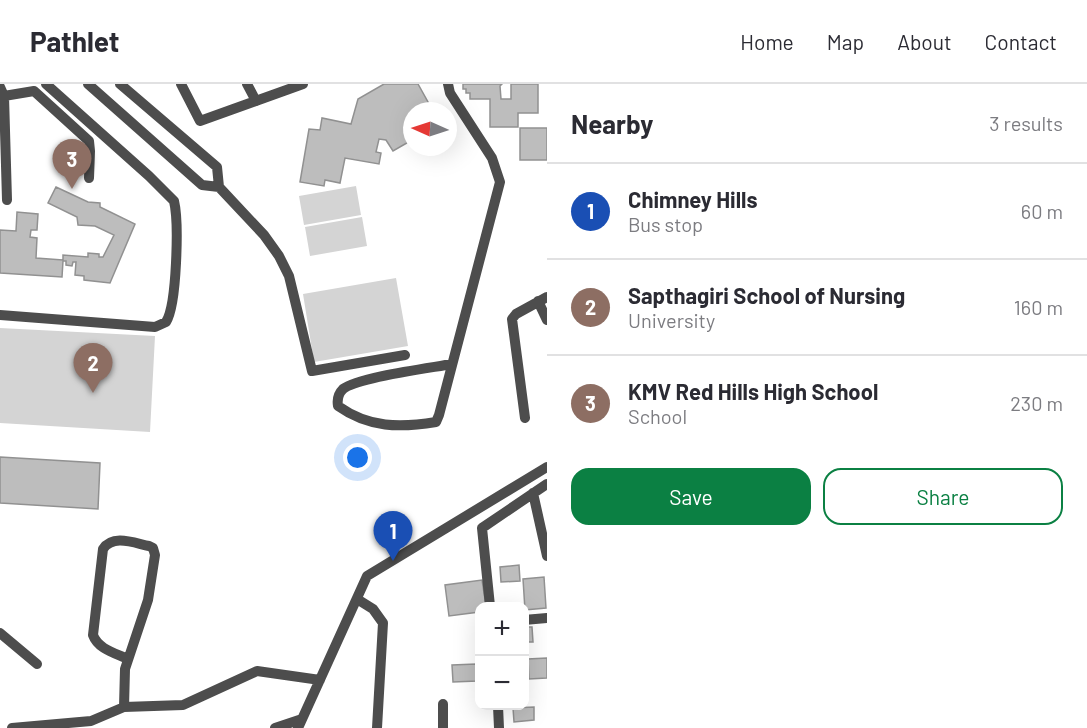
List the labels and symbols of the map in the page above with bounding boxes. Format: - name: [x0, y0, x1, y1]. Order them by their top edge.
- north arrow: [403, 102, 457, 156]
- pin: 3: [52, 140, 92, 189]
- pin: 2: [74, 344, 112, 393]
- your location: [343, 443, 372, 472]
- pin: 1: [374, 512, 412, 561]

